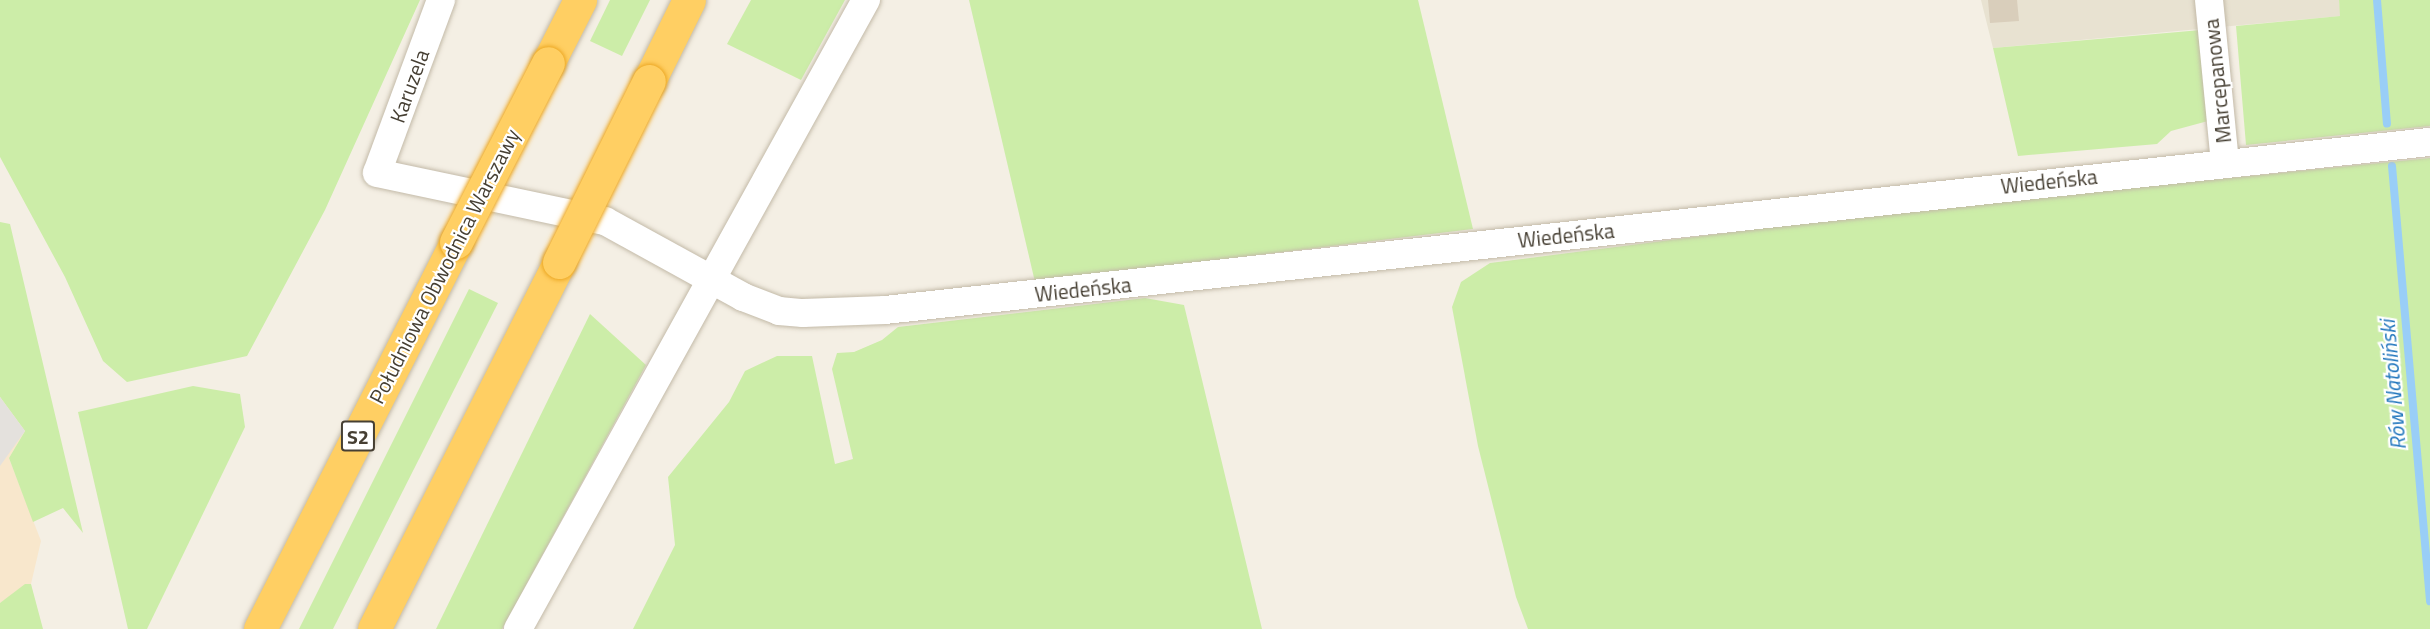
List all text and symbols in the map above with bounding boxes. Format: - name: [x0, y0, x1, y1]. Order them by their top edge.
- street label: Marcepanowa: [2198, 17, 2236, 145]
- street label: Karuzela: [384, 46, 434, 126]
- street label: Południowa Obwodnica Warszawy: [363, 124, 525, 408]
- street label: Wiedeńska: [1999, 163, 2099, 199]
- street label: Wiedeńska: [1516, 217, 1616, 253]
- street label: Wiedeńska: [1033, 271, 1133, 307]
- water label: Rów Natoliński: [2374, 319, 2412, 451]
- road number: S2: [340, 419, 376, 453]

